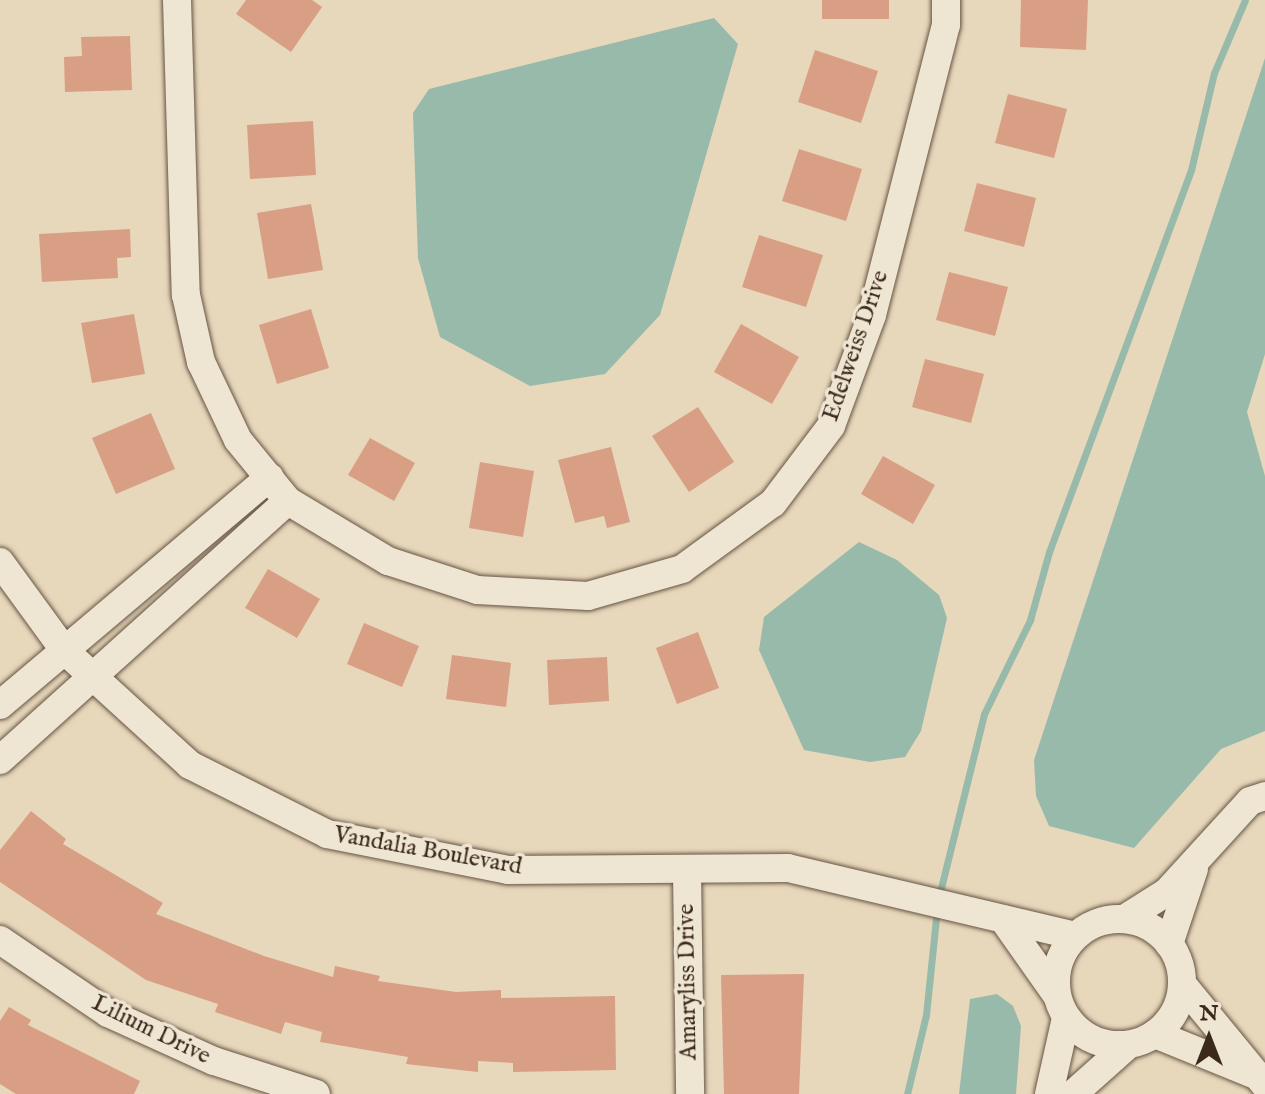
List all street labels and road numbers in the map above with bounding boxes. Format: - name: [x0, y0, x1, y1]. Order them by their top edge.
- street label: Edelweiss Drive: [817, 267, 895, 425]
- street label: Vandalia Boulevard: [332, 820, 524, 882]
- street label: Amaryliss Drive: [672, 904, 704, 1060]
- street label: Lilium Drive: [87, 989, 215, 1071]

